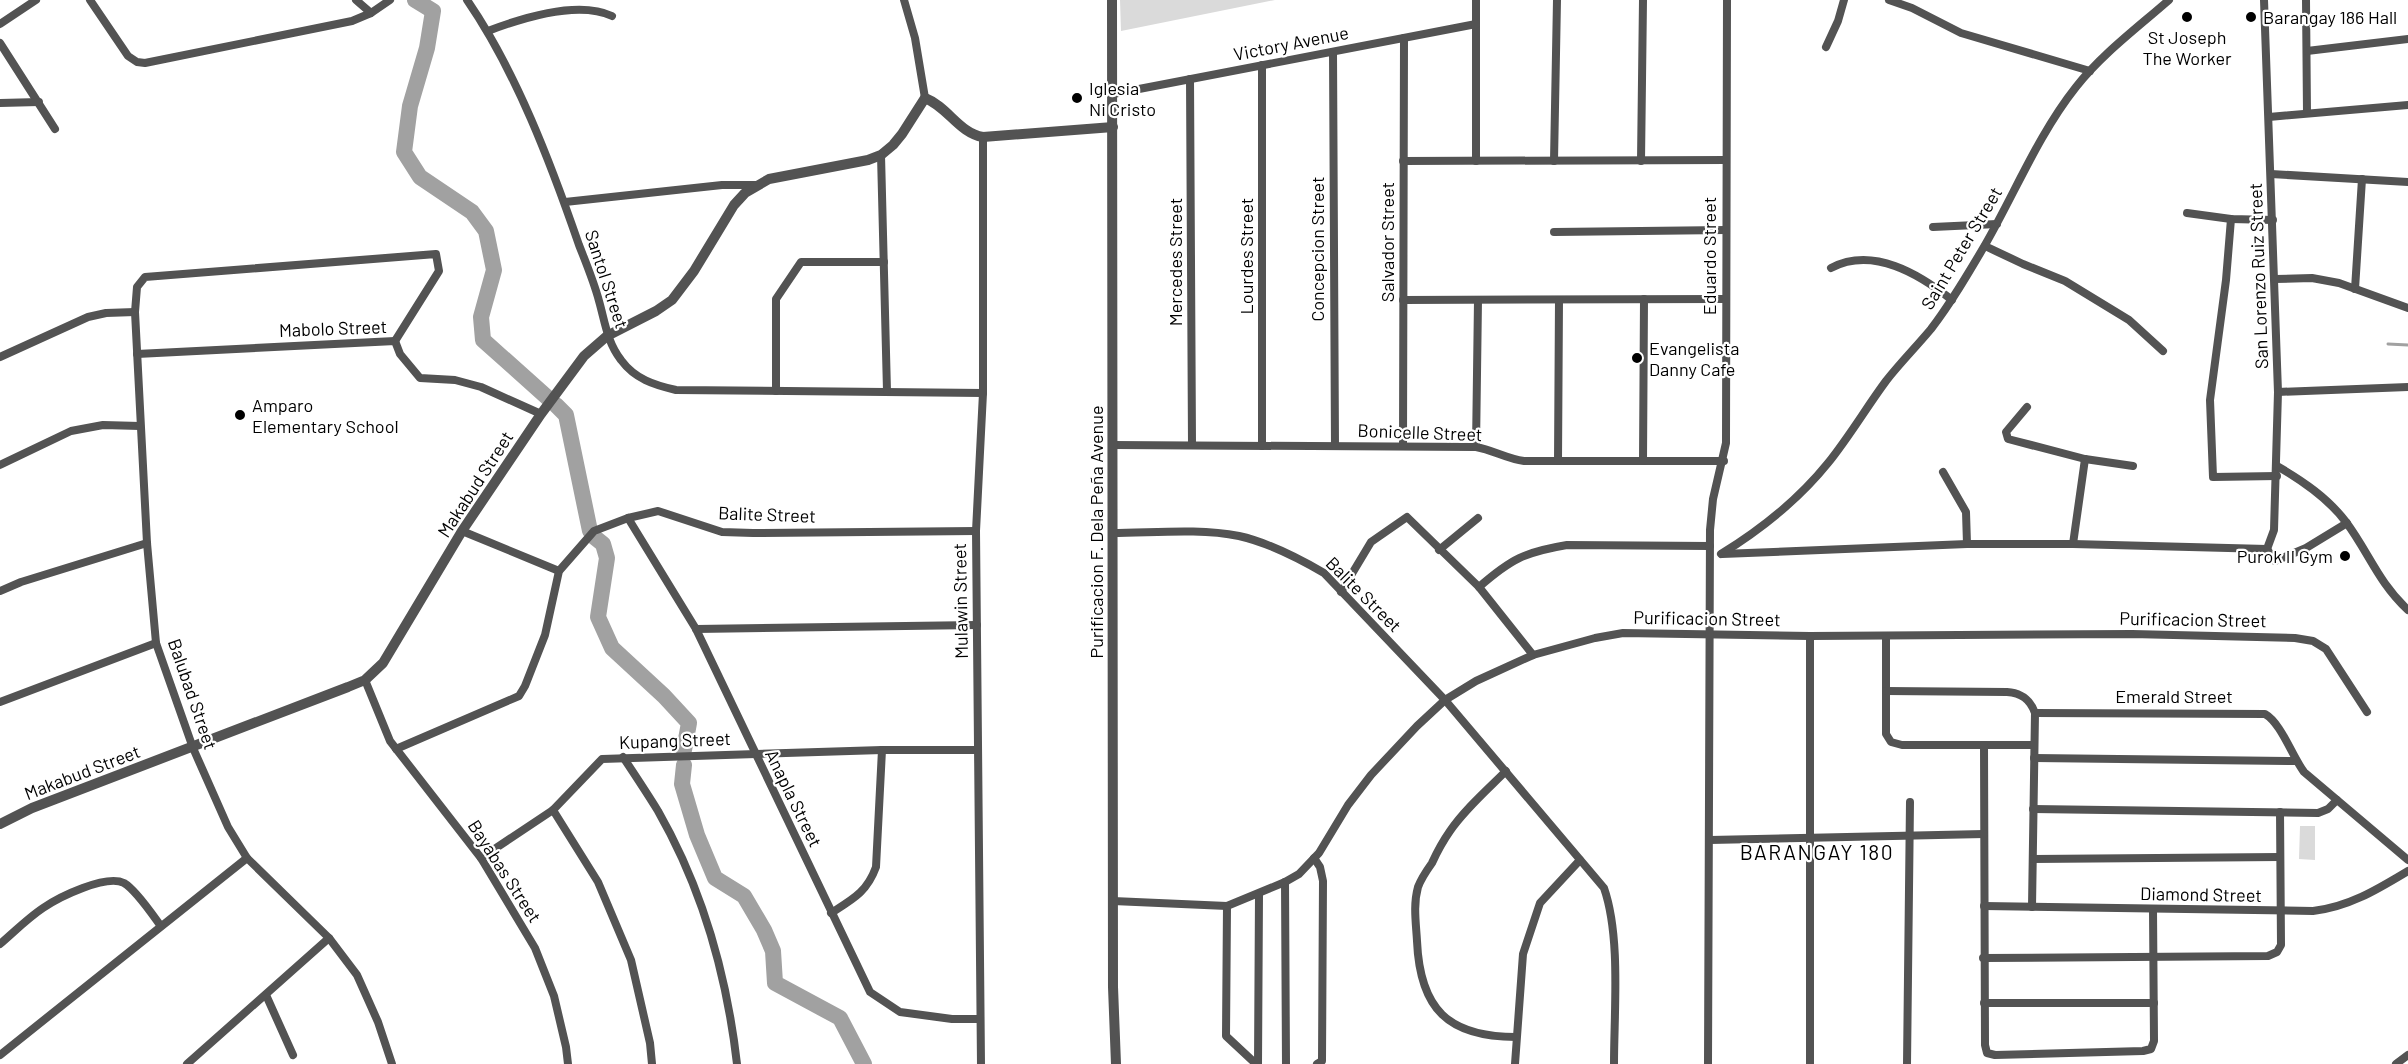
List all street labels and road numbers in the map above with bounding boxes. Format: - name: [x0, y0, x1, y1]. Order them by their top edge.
- street label: Victory Avenue: [1232, 21, 1350, 65]
- street label: Concepcion Street: [1306, 176, 1328, 322]
- street label: Salvador Street: [1376, 182, 1398, 302]
- street label: Saint Peter Street: [1916, 183, 2006, 313]
- street label: San Lorenzo Ruiz Street: [2244, 183, 2272, 369]
- street label: Eduardo Street: [1698, 197, 1720, 315]
- street label: Mercedes Street: [1164, 198, 1186, 326]
- street label: Lourdes Street: [1235, 198, 1257, 314]
- street label: Santol Street: [581, 227, 633, 331]
- street label: Mabolo Street: [279, 315, 387, 341]
- street label: Purificacion F. Dela Peña Avenue: [1085, 406, 1107, 658]
- street label: Bonicelle Street: [1357, 419, 1483, 445]
- street label: Makabud Street: [433, 427, 517, 541]
- street label: Balite Street: [718, 501, 816, 527]
- street label: Mulawin Street: [948, 543, 972, 659]
- street label: Balite Street: [1322, 552, 1406, 636]
- street label: Purificacion Street: [1633, 606, 1781, 630]
- street label: Purificacion Street: [2119, 607, 2267, 631]
- street label: Balubad Street: [164, 636, 222, 752]
- street label: Emerald Street: [2115, 685, 2233, 707]
- street label: Kupang Street: [619, 727, 731, 753]
- street label: Makabud Street: [21, 740, 143, 804]
- street label: Anapla Street: [761, 746, 827, 850]
- street label: Bayabas Street: [464, 816, 546, 926]
- street label: Diamond Street: [2140, 882, 2262, 906]

